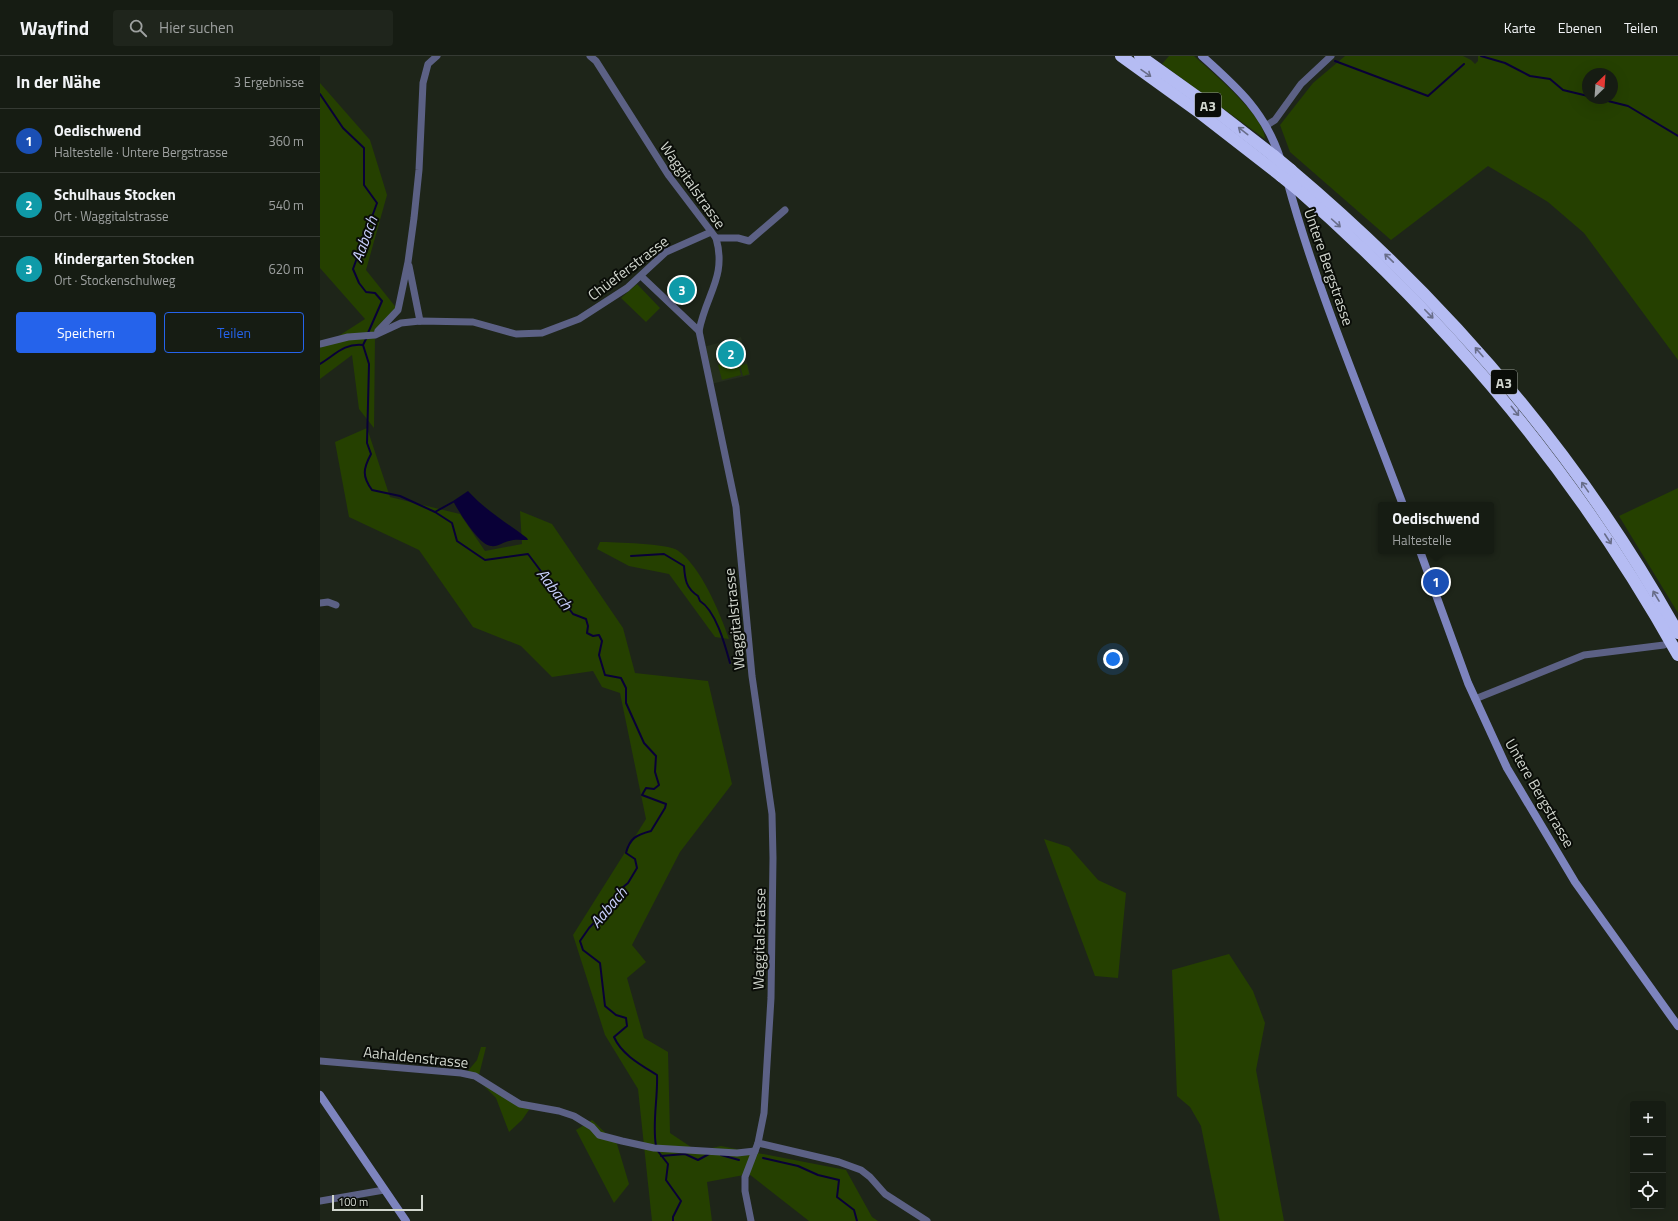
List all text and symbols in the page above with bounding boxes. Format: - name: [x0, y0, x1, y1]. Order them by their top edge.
- search box: [113, 10, 393, 46]
- text: Wayfind: [20, 13, 89, 42]
- text: Hier suchen: [159, 16, 234, 39]
- icon: search: [127, 17, 149, 39]
- text: Karte: [1504, 17, 1536, 38]
- text: Ebenen: [1558, 17, 1602, 38]
- text: Teilen: [1624, 17, 1658, 38]
- north arrow: [1582, 68, 1618, 104]
- text: In der Nähe: [16, 69, 101, 95]
- one-way arrow: [1140, 69, 1151, 77]
- text: 3 Ergebnisse: [234, 72, 304, 92]
- road number: A3: [1195, 93, 1221, 117]
- text: Oedischwend: [54, 119, 141, 142]
- one-way arrow: [1238, 127, 1249, 136]
- text: 1: [25, 131, 33, 151]
- text: 360 m: [268, 131, 304, 151]
- street label: Waggitalstrasse: [654, 137, 732, 233]
- text: Haltestelle · Untere Bergstrasse: [54, 142, 228, 162]
- text: Schulhaus Stocken: [54, 183, 176, 206]
- text: 2: [25, 195, 33, 215]
- text: 540 m: [268, 195, 304, 215]
- street label: Untere Bergstrasse: [1298, 205, 1360, 329]
- text: Ort · Waggitalstrasse: [54, 206, 169, 226]
- water label: Aabach: [345, 212, 384, 265]
- one-way arrow: [1331, 218, 1341, 228]
- street label: Chüeferstrasse: [583, 230, 673, 306]
- text: Kindergarten Stocken: [54, 247, 194, 270]
- one-way arrow: [1384, 253, 1394, 263]
- text: 3: [25, 259, 33, 279]
- text: 620 m: [268, 259, 304, 279]
- text: Ort · Stockenschulweg: [54, 270, 176, 290]
- pin: 3: [669, 275, 695, 305]
- one-way arrow: [1424, 309, 1434, 319]
- button: Speichern: [16, 312, 156, 353]
- button: Teilen: [164, 312, 304, 353]
- pin: 2: [718, 339, 744, 369]
- one-way arrow: [1474, 347, 1483, 357]
- road number: A3: [1491, 370, 1517, 394]
- one-way arrow: [1510, 406, 1519, 417]
- one-way arrow: [1581, 482, 1589, 493]
- popup: [1378, 502, 1494, 554]
- text: Oedischwend: [1392, 507, 1480, 530]
- text: Haltestelle: [1392, 530, 1452, 550]
- one-way arrow: [1604, 533, 1612, 544]
- water label: Aabach: [531, 563, 579, 616]
- street label: Waggitalstrasse: [717, 567, 751, 671]
- pin: 1: [1423, 567, 1449, 597]
- one-way arrow: [1652, 590, 1660, 602]
- your location: [1103, 649, 1123, 669]
- street label: Untere Bergstrasse: [1499, 734, 1581, 852]
- water label: Aabach: [584, 880, 633, 933]
- street label: Waggitalstrasse: [747, 888, 771, 990]
- street label: Aahaldenstrasse: [362, 1040, 470, 1074]
- map controls: [1630, 1101, 1666, 1209]
- button: +: [1630, 1101, 1666, 1137]
- button: −: [1630, 1137, 1666, 1173]
- button: locate: [1630, 1173, 1666, 1209]
- scale bar: [332, 1193, 423, 1212]
- text: 100 m: [338, 1194, 368, 1210]

